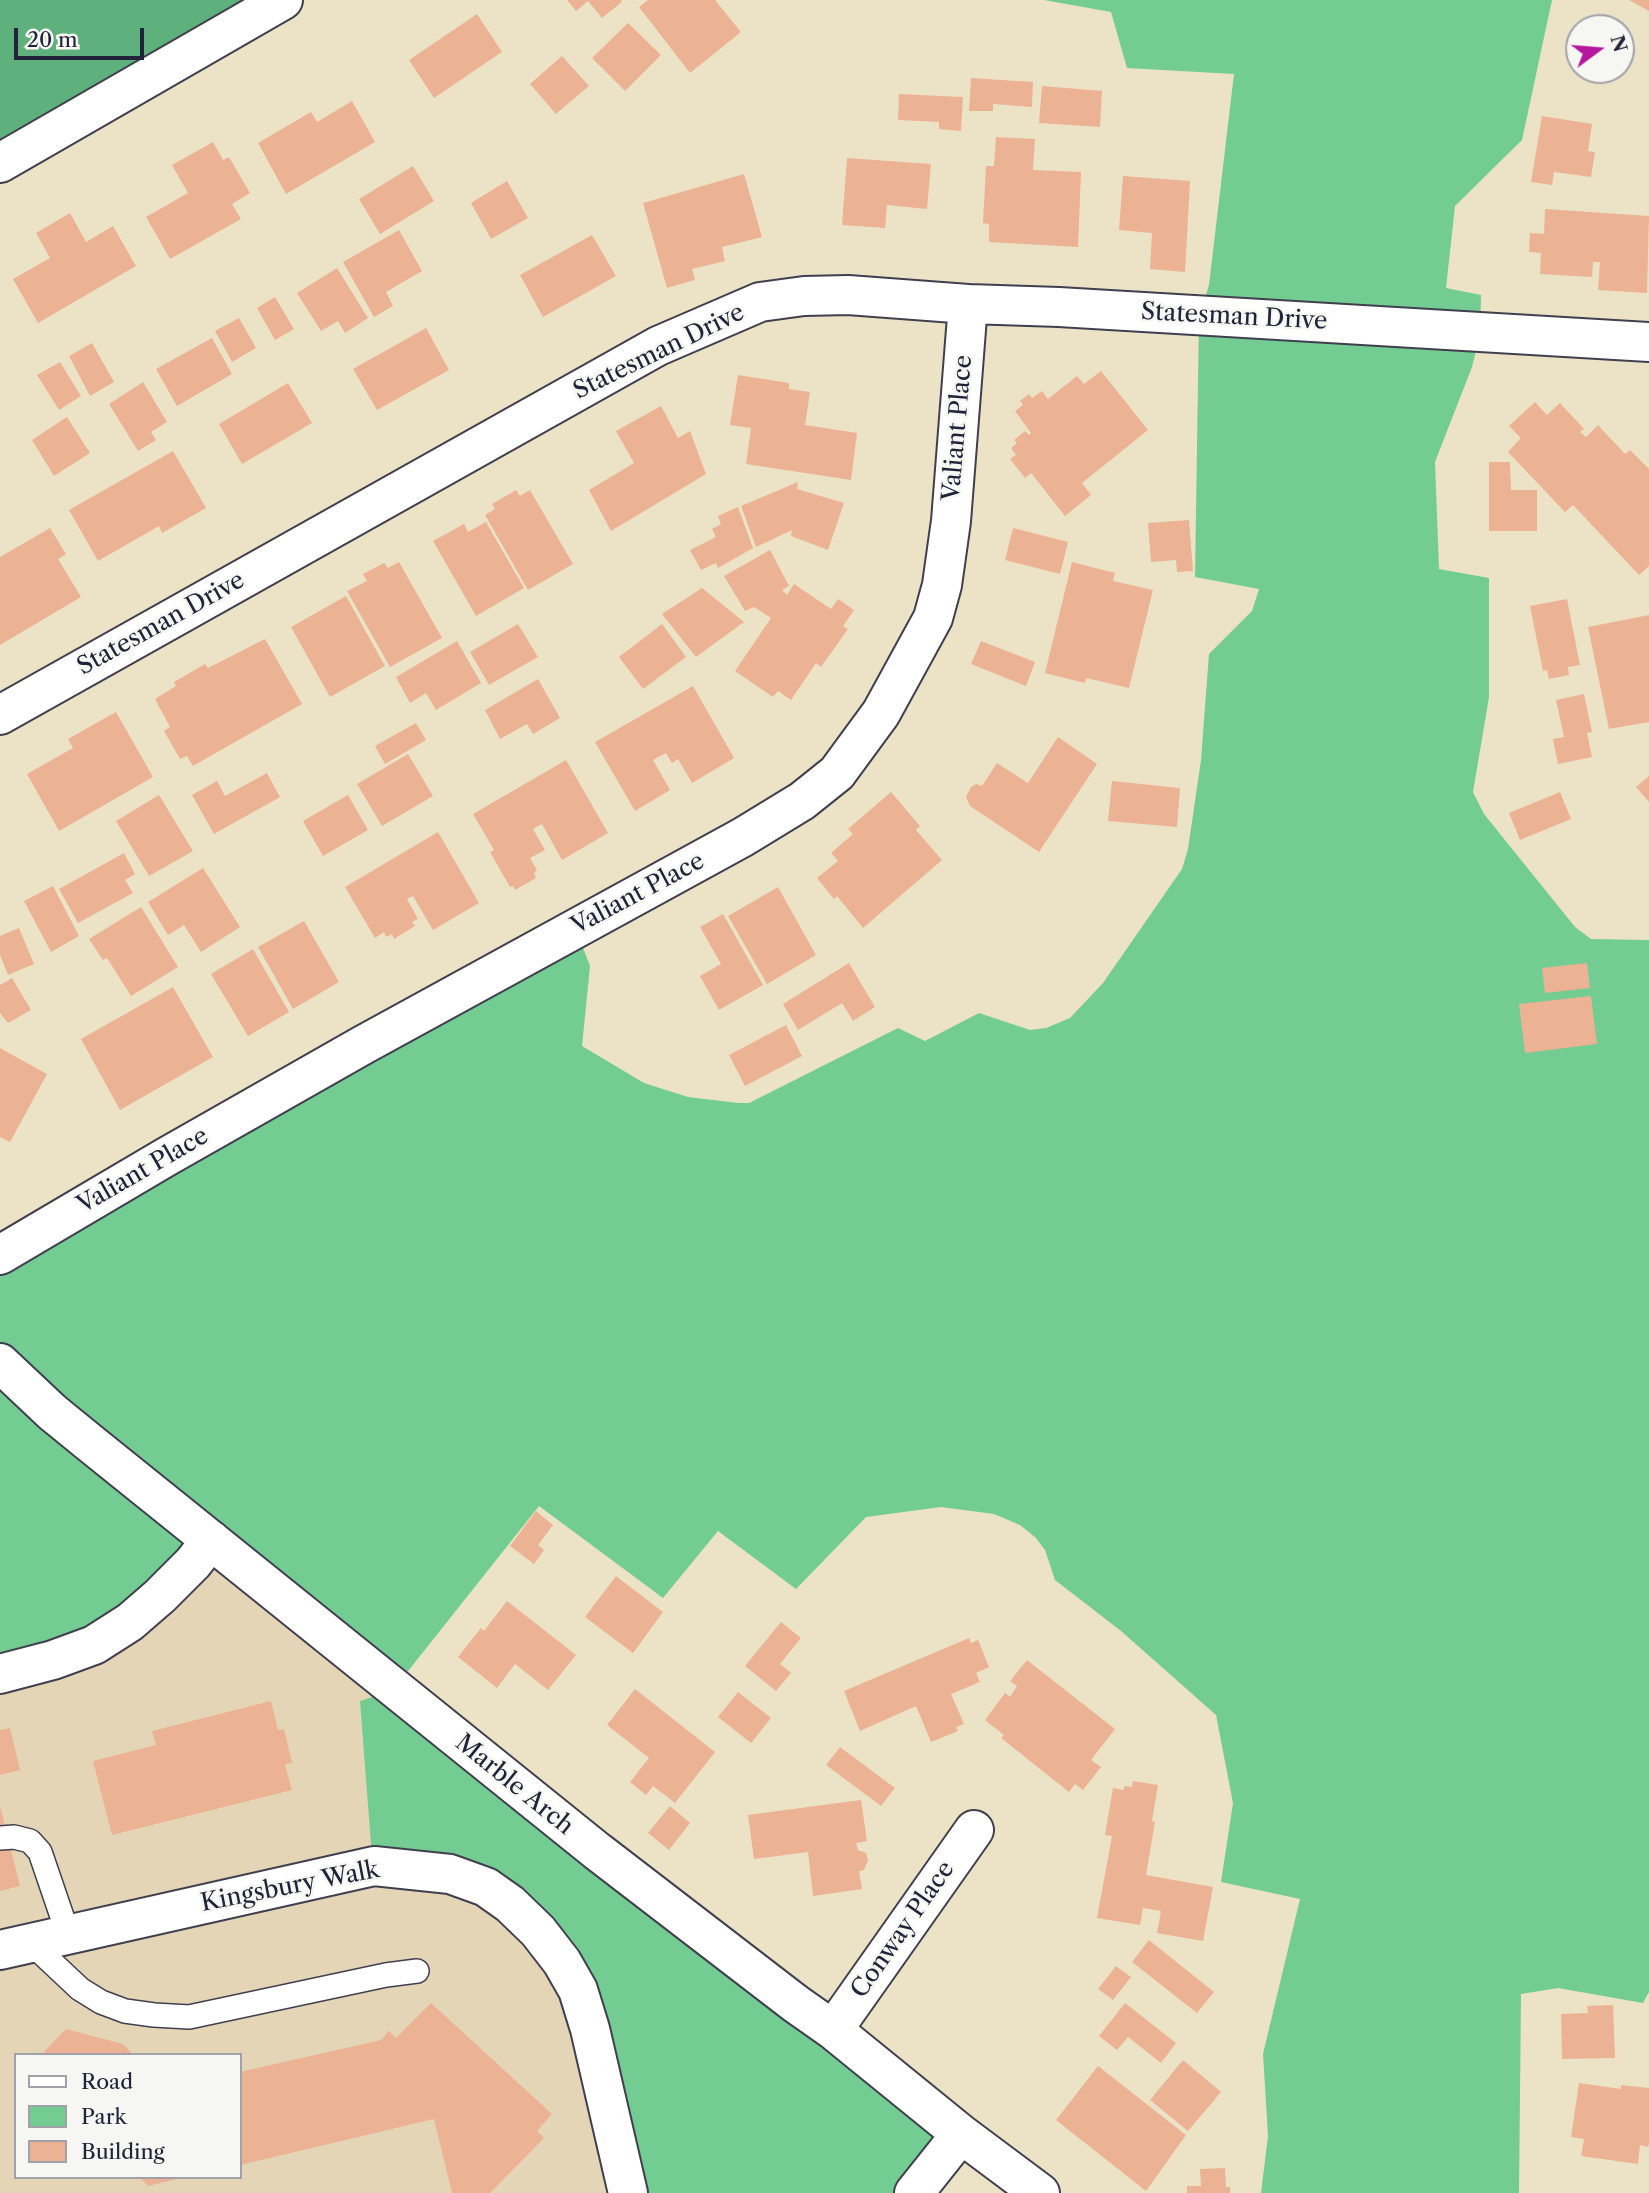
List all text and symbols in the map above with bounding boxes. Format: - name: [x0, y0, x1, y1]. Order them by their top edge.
- scale bar: [18, 14, 147, 58]
- north arrow: [1565, 14, 1635, 84]
- text: 20 m: [27, 27, 78, 52]
- text: N: [1605, 33, 1632, 55]
- street label: Statesman Drive: [569, 298, 749, 406]
- street label: Statesman Drive: [1140, 298, 1328, 336]
- street label: Valiant Place: [937, 354, 979, 502]
- street label: Statesman Drive: [72, 566, 250, 682]
- street label: Valiant Place: [567, 847, 709, 941]
- street label: Valiant Place: [72, 1122, 214, 1220]
- street label: Marble Arch: [449, 1729, 579, 1841]
- street label: Kingsbury Walk: [198, 1856, 382, 1918]
- street label: Conway Place: [845, 1856, 961, 2004]
- legend: [14, 2053, 242, 2179]
- text: Road: [81, 2069, 133, 2094]
- text: Park: [81, 2104, 127, 2129]
- text: Building: [81, 2139, 165, 2164]

